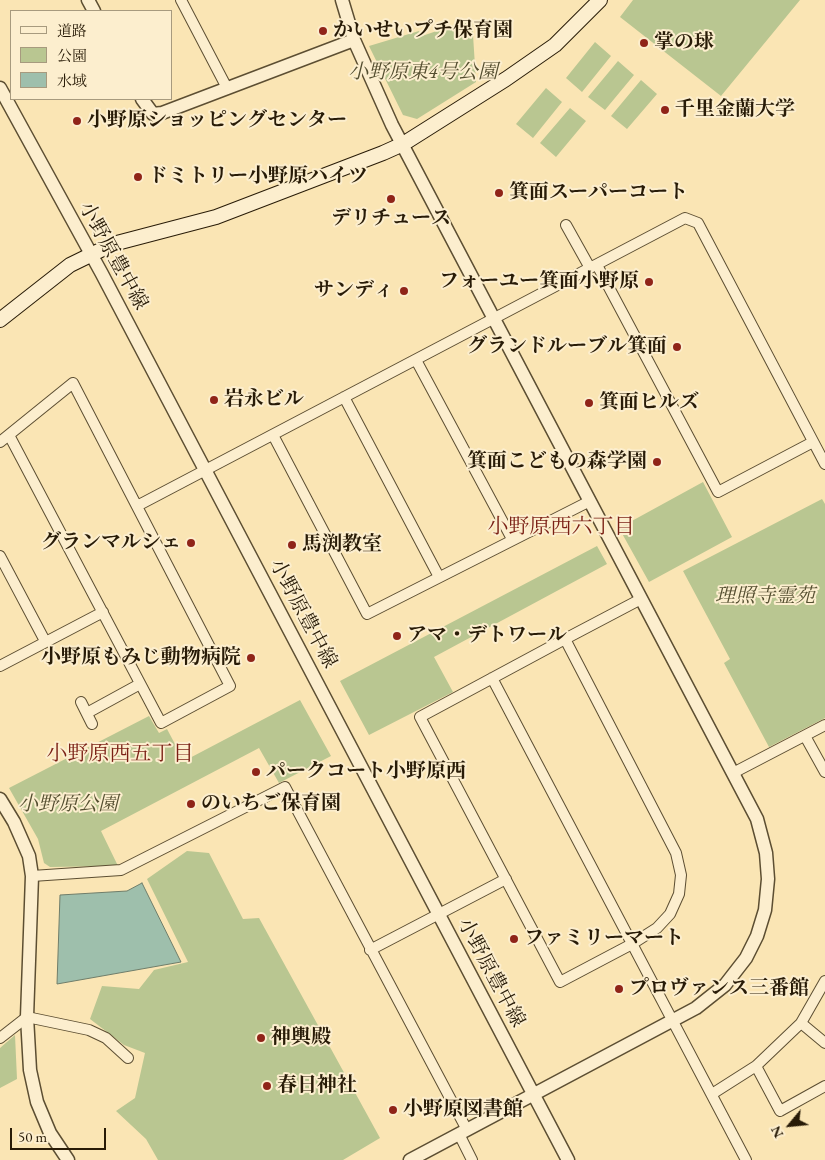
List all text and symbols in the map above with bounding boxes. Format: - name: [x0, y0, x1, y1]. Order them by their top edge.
- legend: [10, 10, 172, 100]
- place label: かいせいプチ保育園: [333, 19, 513, 43]
- text: 道路: [57, 21, 87, 40]
- marker: かいせいプチ保育園: [317, 25, 329, 37]
- place label: 掌の球: [654, 31, 714, 55]
- marker: 掌の球: [638, 37, 650, 49]
- text: 公園: [57, 46, 87, 65]
- park label: 小野原東4号公園: [348, 61, 498, 85]
- text: 水域: [57, 71, 87, 90]
- place label: 千里金蘭大学: [675, 98, 795, 122]
- marker: 千里金蘭大学: [659, 104, 671, 116]
- place label: 小野原ショッピングセンター: [87, 109, 347, 133]
- marker: 小野原ショッピングセンター: [71, 115, 83, 127]
- place label: ドミトリー小野原ハイツ: [148, 165, 368, 189]
- marker: ドミトリー小野原ハイツ: [132, 171, 144, 183]
- place label: 箕面スーパーコート: [509, 181, 688, 205]
- marker: 箕面スーパーコート: [493, 187, 505, 199]
- marker: デリチュース: [385, 193, 397, 205]
- street label: 小野原豊中線: [73, 198, 153, 314]
- place label: デリチュース: [331, 207, 451, 231]
- place label: フォーユー箕面小野原: [439, 270, 639, 294]
- marker: フォーユー箕面小野原: [643, 276, 655, 288]
- place label: サンディ: [314, 279, 394, 303]
- marker: サンディ: [398, 285, 410, 297]
- place label: グランドルーブル箕面: [467, 335, 667, 359]
- marker: グランドルーブル箕面: [671, 341, 683, 353]
- place label: 岩永ビル: [224, 388, 304, 412]
- place label: 箕面ヒルズ: [599, 391, 699, 415]
- marker: 岩永ビル: [208, 394, 220, 406]
- marker: 箕面ヒルズ: [583, 397, 595, 409]
- place label: 箕面こどもの森学園: [467, 450, 647, 474]
- marker: 箕面こどもの森学園: [651, 456, 663, 468]
- district label: 小野原西六丁目: [488, 514, 634, 540]
- place label: グランマルシェ: [41, 531, 181, 555]
- place label: 馬渕教室: [302, 533, 382, 557]
- marker: グランマルシェ: [185, 537, 197, 549]
- marker: 馬渕教室: [286, 539, 298, 551]
- street label: 小野原豊中線: [264, 555, 342, 673]
- park label: 理照寺霊苑: [715, 585, 815, 609]
- place label: アマ・デトワール: [407, 624, 567, 648]
- marker: アマ・デトワール: [391, 630, 403, 642]
- place label: 小野原もみじ動物病院: [41, 646, 241, 670]
- marker: 小野原もみじ動物病院: [245, 652, 257, 664]
- district label: 小野原西五丁目: [47, 741, 193, 767]
- place label: パークコート小野原西: [266, 760, 466, 784]
- marker: パークコート小野原西: [250, 766, 262, 778]
- place label: のいちご保育園: [201, 792, 341, 816]
- park label: 小野原公園: [18, 793, 118, 817]
- marker: のいちご保育園: [185, 798, 197, 810]
- street label: 小野原豊中線: [452, 914, 530, 1032]
- place label: ファミリーマート: [524, 927, 684, 951]
- marker: ファミリーマート: [508, 933, 520, 945]
- place label: プロヴァンス三番館: [629, 977, 809, 1001]
- marker: プロヴァンス三番館: [613, 983, 625, 995]
- place label: 神輿殿: [271, 1026, 331, 1050]
- marker: 神輿殿: [255, 1032, 267, 1044]
- place label: 春日神社: [277, 1074, 357, 1098]
- marker: 春日神社: [261, 1080, 273, 1092]
- place label: 小野原図書館: [403, 1098, 523, 1122]
- north arrow: [765, 1100, 815, 1150]
- marker: 小野原図書館: [387, 1104, 399, 1116]
- scale bar: [12, 1118, 109, 1150]
- text: N: [766, 1123, 787, 1141]
- text: 50 m: [18, 1127, 47, 1146]

